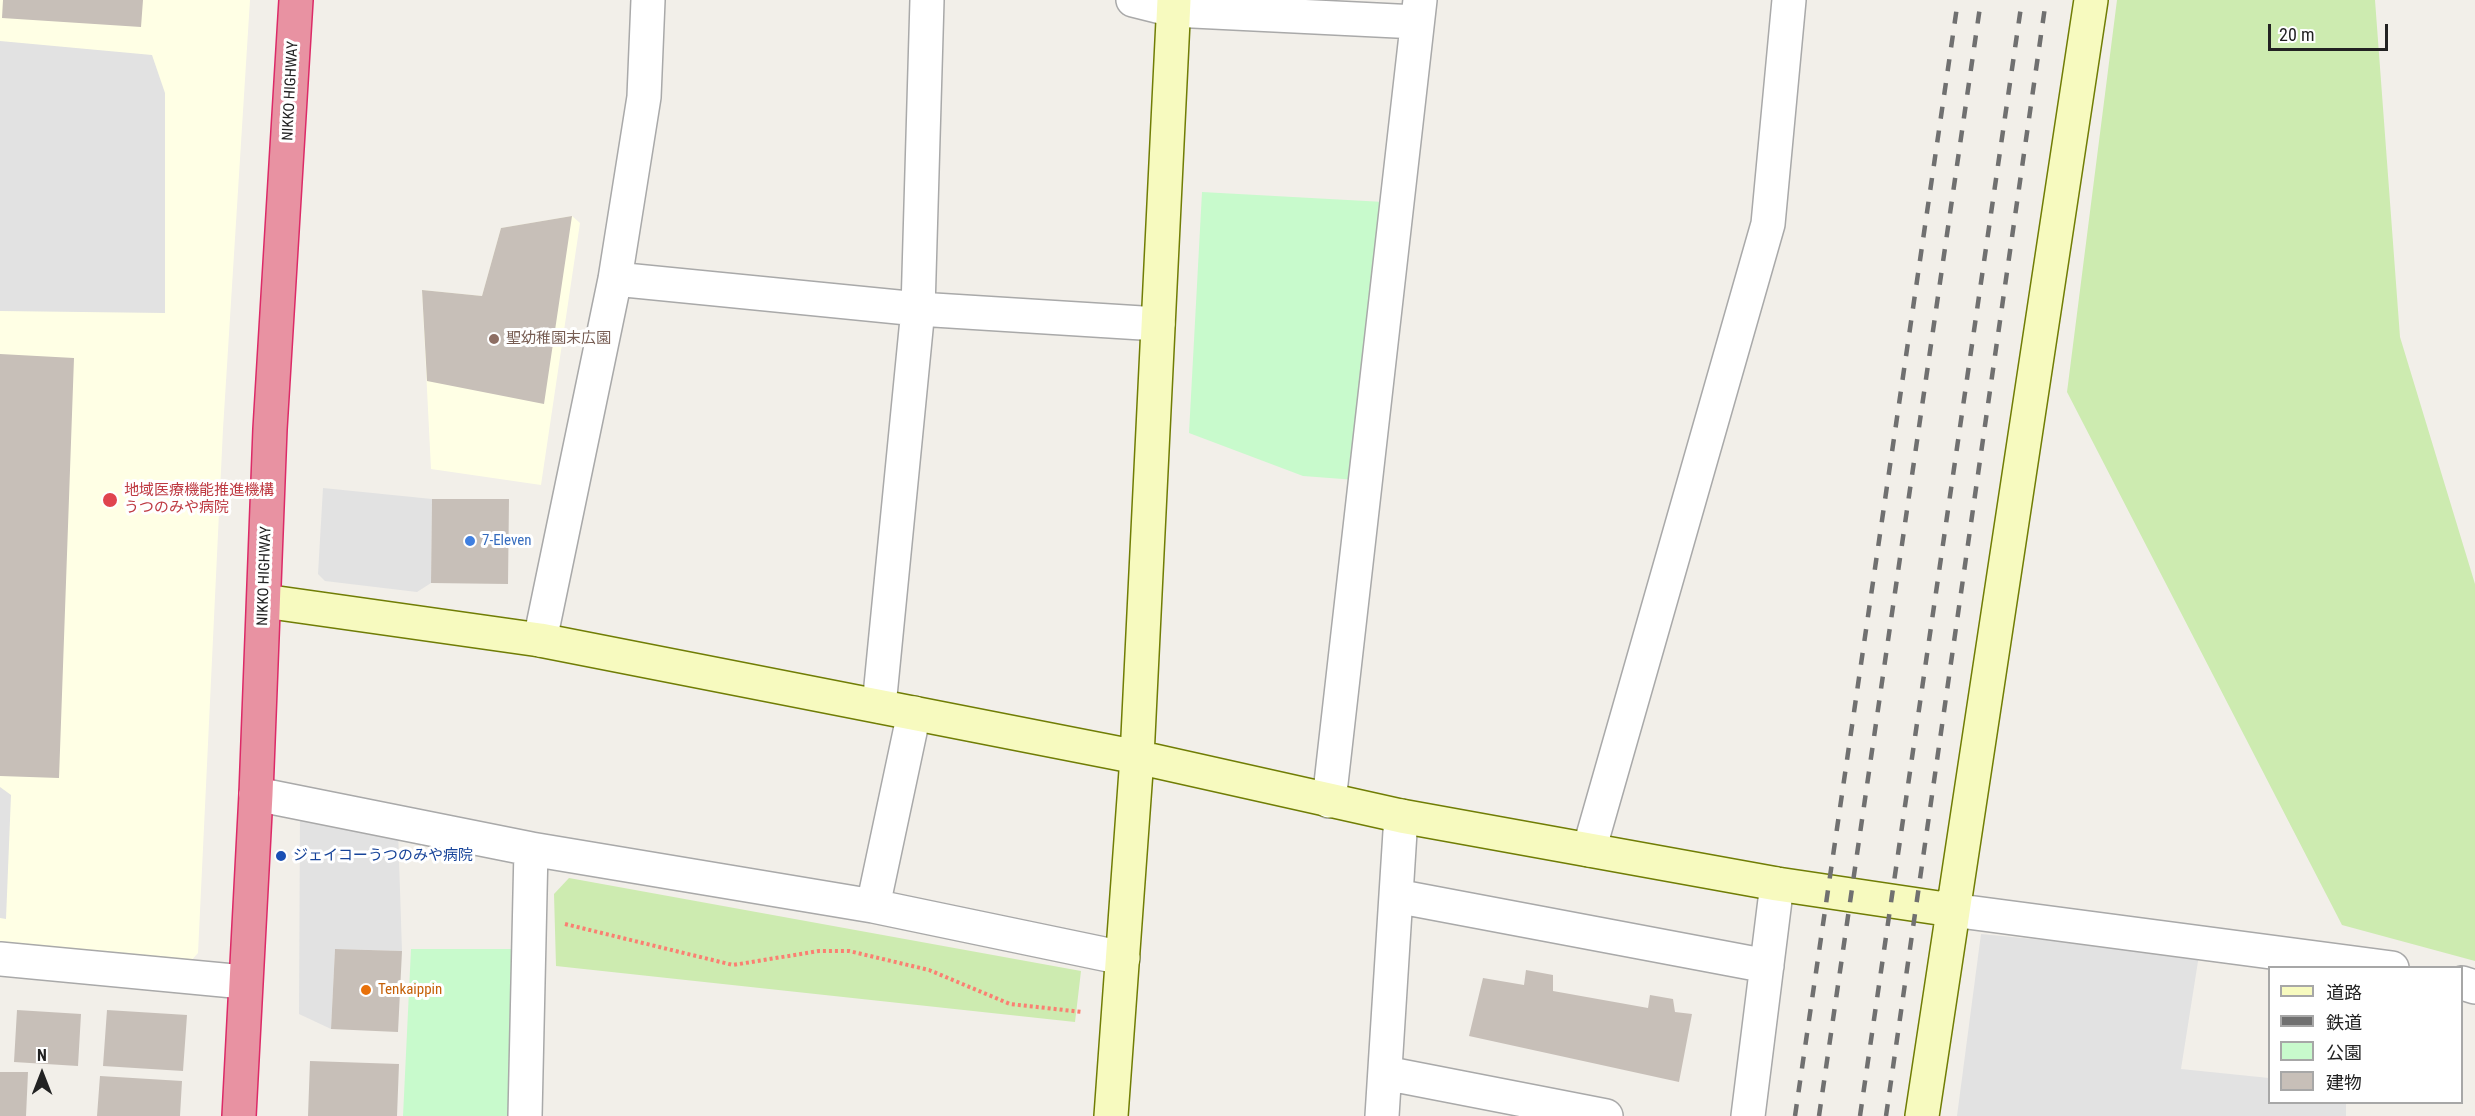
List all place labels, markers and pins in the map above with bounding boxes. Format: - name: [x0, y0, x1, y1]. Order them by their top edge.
- place label: 聖幼稚園末広園: [506, 330, 611, 348]
- marker: 聖幼稚園末広園: [487, 332, 501, 346]
- place label: 地域医療機能推進機構 うつのみや病院: [124, 482, 274, 517]
- marker: 地域医療機能推進機構 うつのみや病院: [101, 491, 119, 509]
- place label: 7-Eleven: [482, 532, 532, 550]
- marker: 7-Eleven: [463, 534, 477, 548]
- place label: ジェイコーうつのみや病院: [293, 847, 473, 865]
- marker: ジェイコーうつのみや病院: [274, 849, 288, 863]
- place label: Tenkaippin: [378, 981, 442, 999]
- marker: Tenkaippin: [359, 983, 373, 997]

